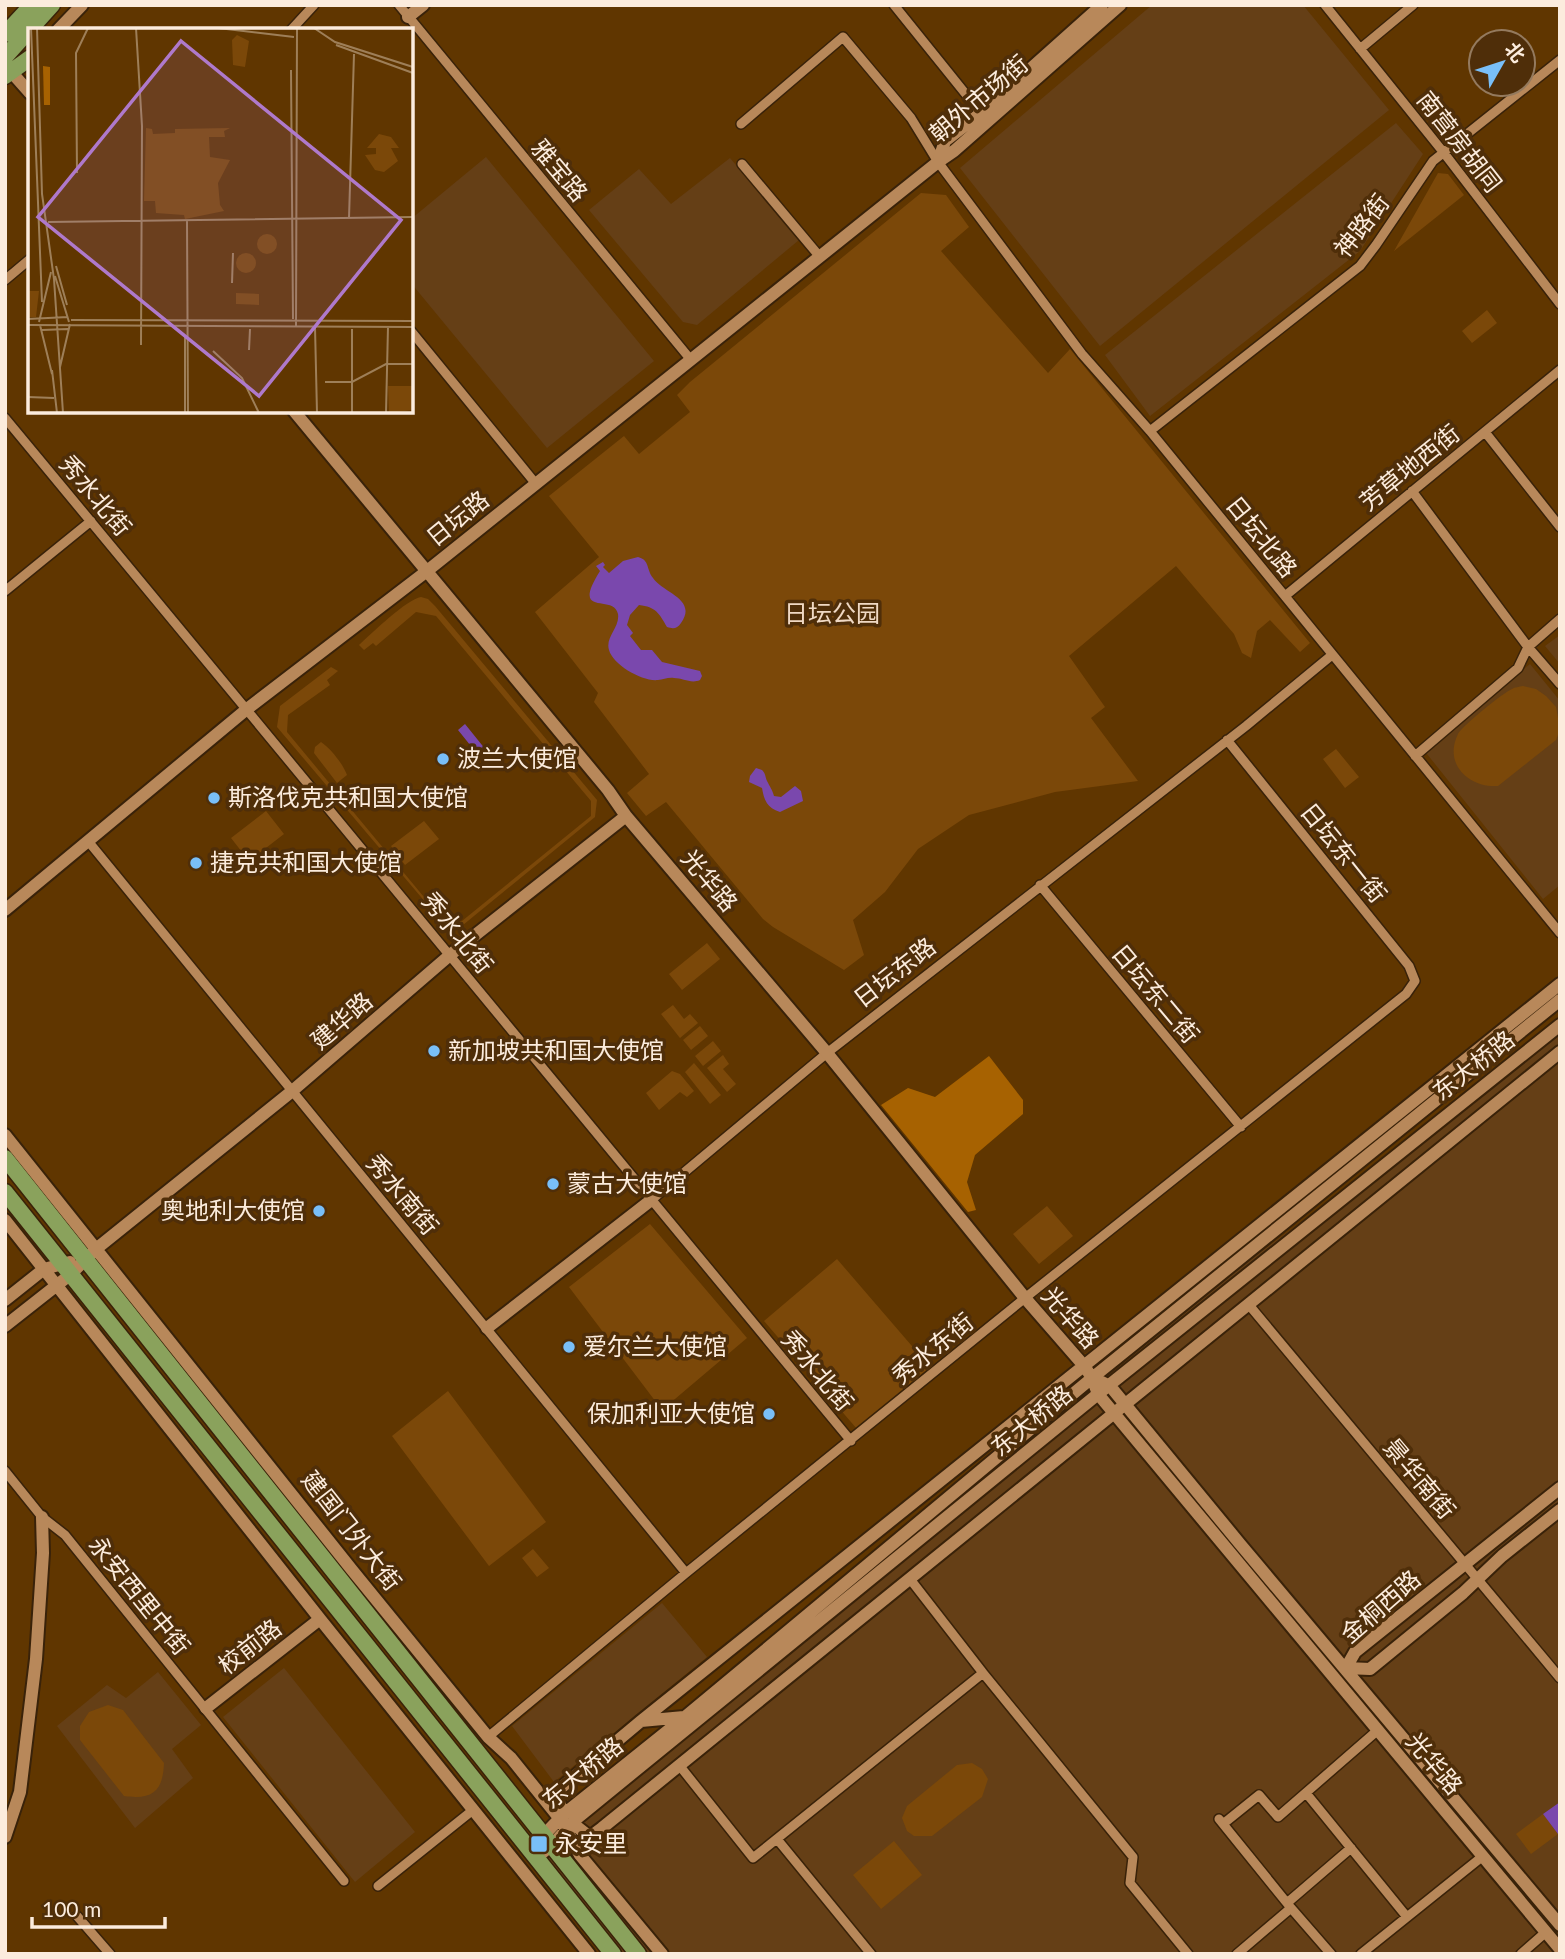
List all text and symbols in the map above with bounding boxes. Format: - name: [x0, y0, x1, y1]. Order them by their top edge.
- inset map: [28, 28, 413, 413]
- north arrow: [1467, 28, 1537, 98]
- text: 北: [1501, 37, 1531, 67]
- street label: 朝外市场街: [923, 48, 1033, 148]
- street label: 南营房胡同: [1412, 85, 1509, 197]
- street label: 雅宝路: [526, 133, 594, 207]
- street label: 神路街: [1327, 188, 1394, 262]
- street label: 芳草地西街: [1353, 418, 1465, 516]
- street label: 秀水北街: [54, 449, 138, 541]
- street label: 日坛路: [420, 484, 494, 552]
- street label: 日坛北路: [1221, 490, 1304, 582]
- park label: 日坛公园: [784, 598, 880, 627]
- place label: 波兰大使馆: [457, 743, 577, 772]
- marker: 波兰大使馆: [435, 751, 451, 767]
- place label: 斯洛伐克共和国大使馆: [228, 782, 468, 811]
- marker: 斯洛伐克共和国大使馆: [206, 790, 222, 806]
- street label: 日坛东一街: [1295, 796, 1393, 908]
- street label: 光华路: [676, 843, 744, 917]
- place label: 捷克共和国大使馆: [210, 847, 402, 876]
- marker: 捷克共和国大使馆: [188, 855, 204, 871]
- street label: 秀水北街: [417, 886, 500, 978]
- street label: 日坛东路: [847, 931, 941, 1013]
- street label: 日坛东二街: [1106, 938, 1206, 1048]
- street label: 建华路: [304, 985, 378, 1054]
- street label: 东大桥路: [1426, 1024, 1520, 1106]
- place label: 新加坡共和国大使馆: [448, 1035, 664, 1064]
- marker: 新加坡共和国大使馆: [426, 1043, 442, 1059]
- street label: 秀水南街: [361, 1148, 445, 1240]
- place label: 蒙古大使馆: [567, 1168, 687, 1197]
- marker: 蒙古大使馆: [545, 1176, 561, 1192]
- place label: 奥地利大使馆: [161, 1195, 305, 1224]
- marker: 奥地利大使馆: [311, 1203, 327, 1219]
- street label: 光华路: [1037, 1280, 1106, 1354]
- street label: 秀水东街: [886, 1306, 978, 1389]
- street label: 秀水北街: [776, 1324, 860, 1416]
- place label: 爱尔兰大使馆: [583, 1331, 727, 1360]
- marker: 爱尔兰大使馆: [561, 1339, 577, 1355]
- street label: 东大桥路: [985, 1378, 1077, 1461]
- place label: 保加利亚大使馆: [587, 1398, 755, 1427]
- marker: 保加利亚大使馆: [761, 1406, 777, 1422]
- street label: 景华南街: [1378, 1432, 1462, 1524]
- street label: 建国门外大街: [296, 1464, 408, 1596]
- street label: 永安西里中街: [84, 1530, 197, 1660]
- street label: 金桐西路: [1334, 1563, 1426, 1648]
- street label: 校前路: [212, 1612, 286, 1679]
- street label: 光华路: [1401, 1726, 1469, 1800]
- street label: 东大桥路: [536, 1730, 628, 1814]
- place label: 永安里: [555, 1828, 627, 1857]
- marker: 永安里: [529, 1834, 549, 1854]
- scale bar: [32, 1885, 164, 1929]
- text: 100 m: [42, 1896, 101, 1921]

